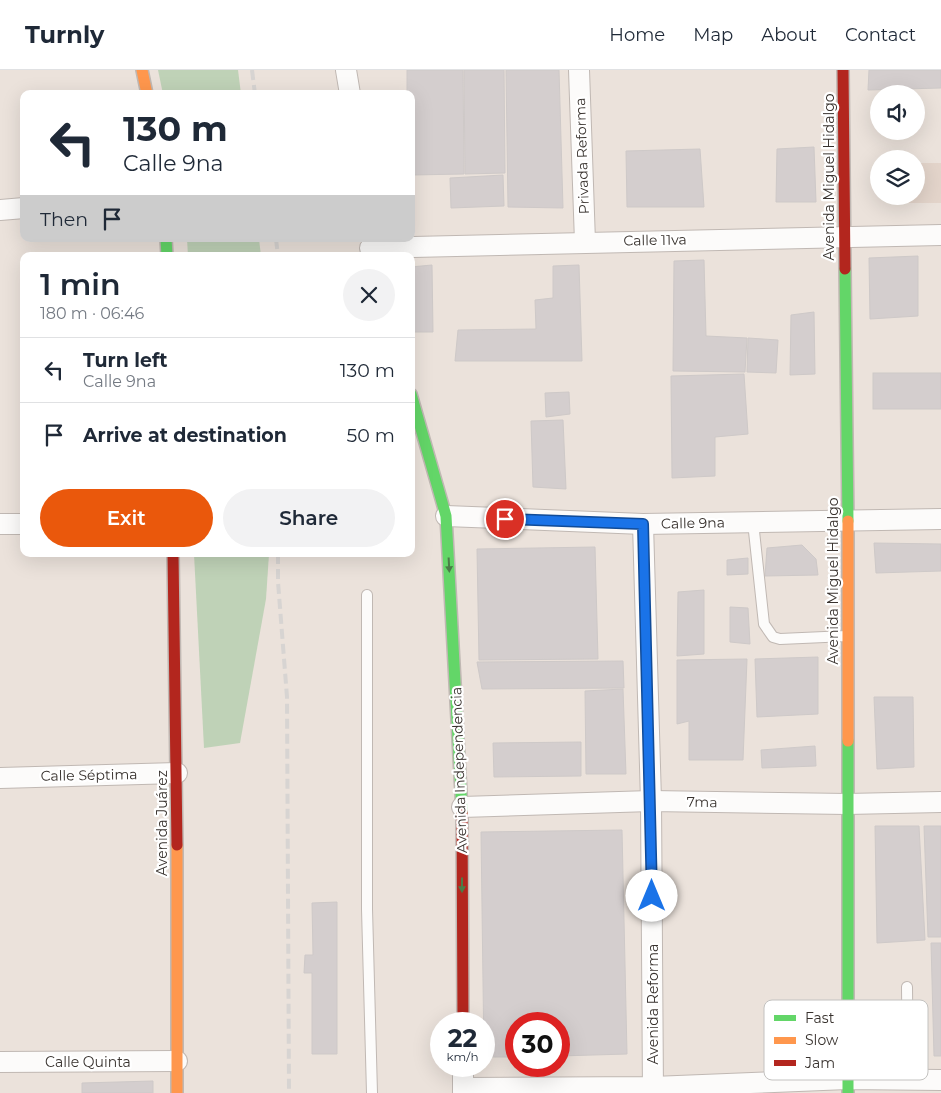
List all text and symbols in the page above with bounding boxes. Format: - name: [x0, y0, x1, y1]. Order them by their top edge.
- text: Turnly: [25, 20, 104, 49]
- text: Home: [609, 24, 665, 46]
- text: Map: [693, 24, 733, 46]
- text: About: [761, 24, 817, 46]
- text: Contact: [845, 24, 916, 46]
- map controls: [870, 85, 925, 205]
- button: sound: [870, 85, 925, 140]
- street label: Avenida Miguel Hidalgo: [820, 93, 838, 261]
- street label: Privada Reforma: [571, 97, 593, 215]
- text: 130 m: [123, 107, 228, 150]
- icon: left: [40, 110, 105, 175]
- text: Calle 9na: [123, 150, 224, 177]
- button: layers: [870, 150, 925, 205]
- icon: arrive: [98, 205, 126, 233]
- text: Then: [40, 208, 88, 231]
- street label: Calle 11va: [623, 230, 687, 250]
- text: 1 min: [40, 266, 121, 303]
- button: close: [343, 269, 395, 321]
- text: 180 m · 06:46: [40, 304, 144, 323]
- text: Turn left: [83, 349, 168, 372]
- icon: left: [40, 356, 68, 384]
- text: 130 m: [340, 359, 395, 382]
- text: Calle 9na: [83, 372, 156, 391]
- icon: arrive: [40, 421, 68, 449]
- text: Arrive at destination: [83, 424, 287, 447]
- text: 50 m: [347, 424, 395, 447]
- button: Exit: [40, 489, 213, 547]
- button: Share: [223, 489, 395, 547]
- street label: Avenida Miguel Hidalgo: [824, 497, 842, 665]
- pin: [484, 498, 526, 540]
- icon: arrive: [491, 505, 519, 533]
- street label: Calle 9na: [661, 513, 725, 533]
- one-way arrow: [445, 557, 453, 573]
- street label: Avenida Independencia: [447, 687, 471, 853]
- street label: Calle Séptima: [40, 765, 138, 785]
- street label: Avenida Juárez: [153, 770, 171, 876]
- street label: 7ma: [686, 793, 718, 811]
- position arrow: [625, 869, 677, 921]
- one-way arrow: [458, 877, 466, 893]
- street label: Avenida Reforma: [644, 944, 662, 1064]
- legend: [764, 1000, 928, 1080]
- text: Fast: [805, 1009, 835, 1027]
- speed limit sign: 30: [505, 1012, 570, 1077]
- text: 22: [448, 1023, 477, 1053]
- text: Slow: [805, 1031, 839, 1049]
- text: km/h: [446, 1049, 479, 1064]
- street label: Calle Quinta: [45, 1053, 131, 1071]
- text: Jam: [804, 1054, 835, 1072]

